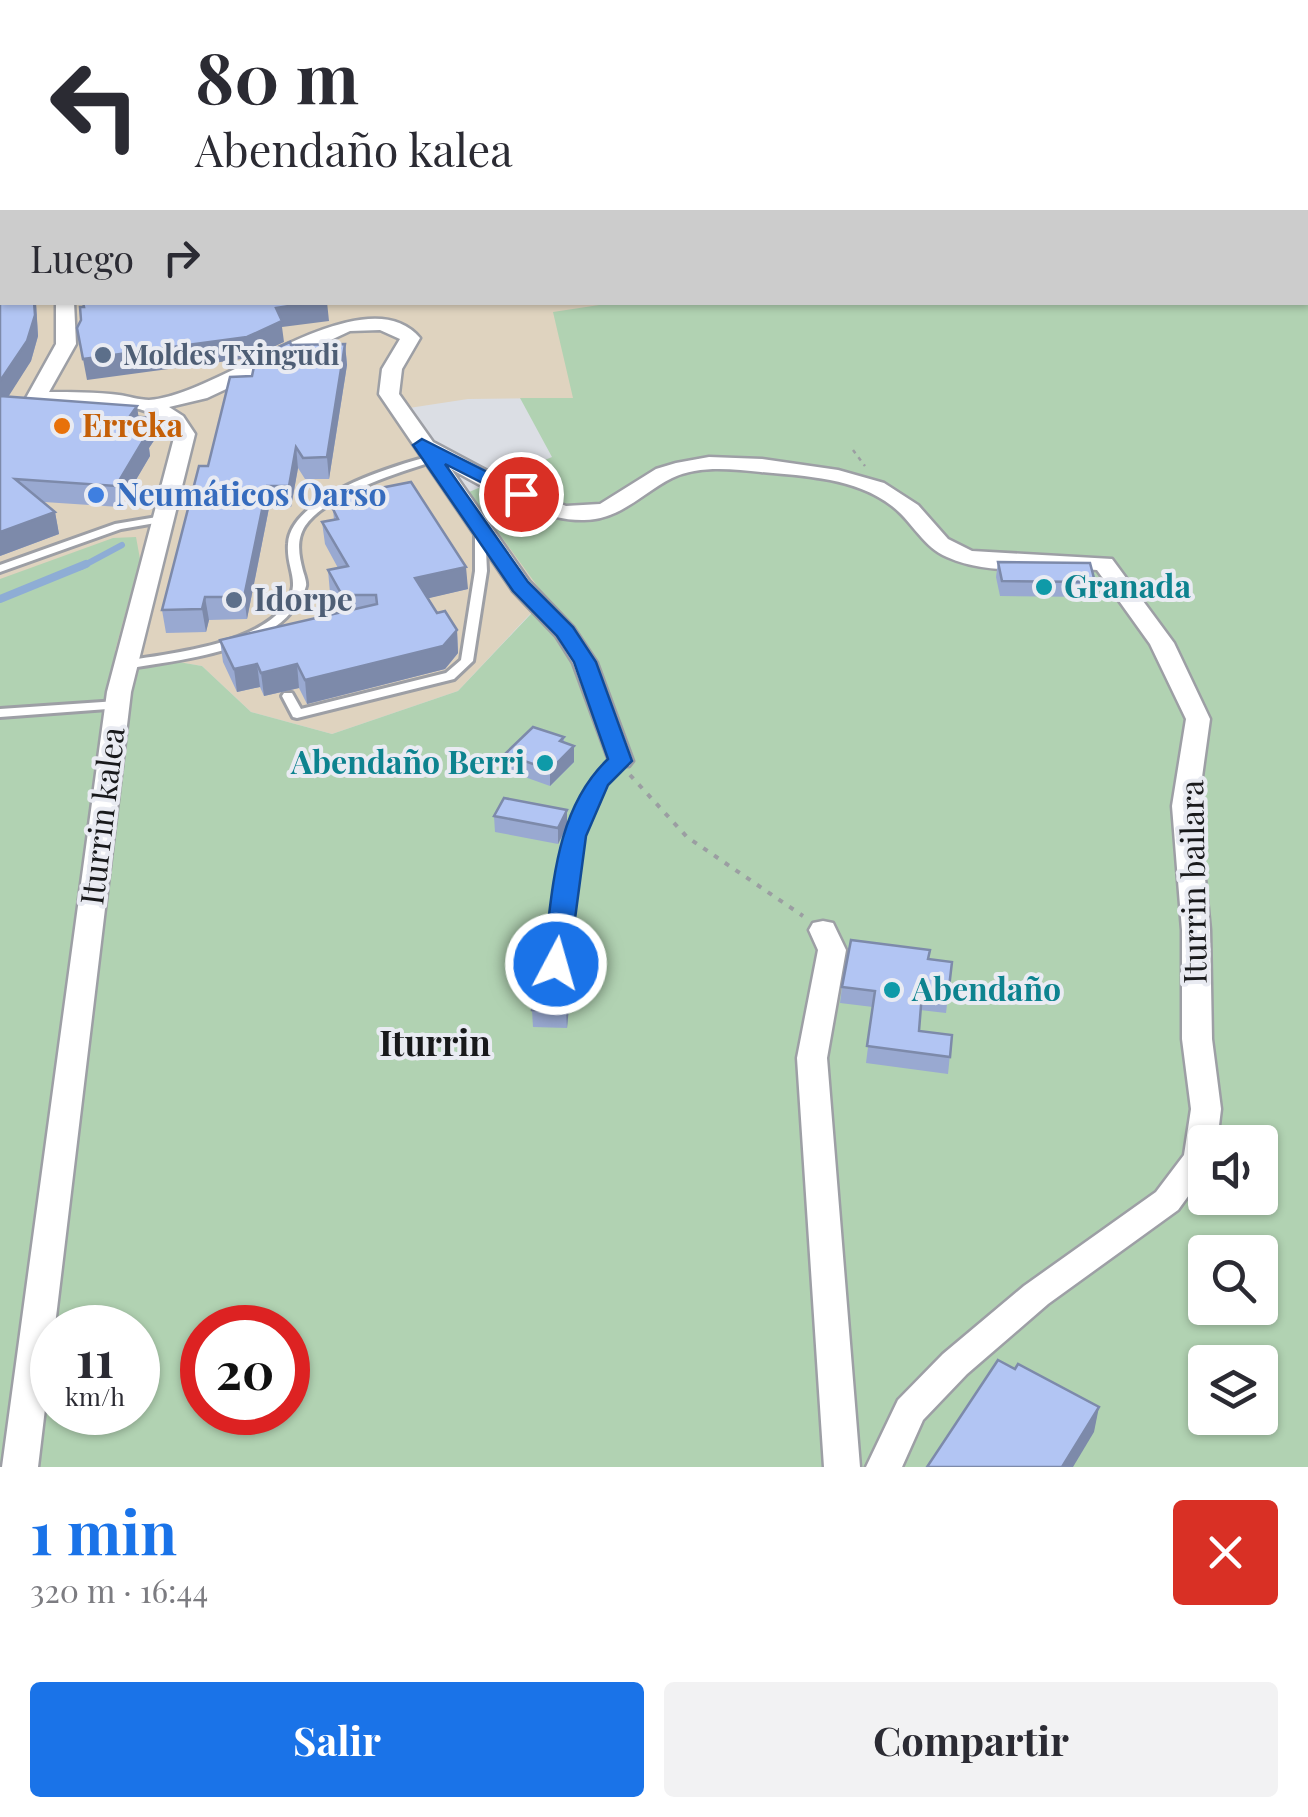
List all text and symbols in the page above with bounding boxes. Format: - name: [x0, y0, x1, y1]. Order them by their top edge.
- text: 80 m: [195, 28, 359, 122]
- icon: left: [30, 40, 160, 170]
- text: Abendaño kalea: [195, 118, 513, 178]
- icon: right: [154, 230, 209, 285]
- text: Luego: [30, 232, 134, 283]
- place label: Moldes Txingudi: [123, 335, 340, 372]
- marker: Moldes Txingudi: [92, 344, 114, 366]
- place label: Erreka: [82, 402, 183, 445]
- marker: Erreka: [51, 415, 73, 437]
- pin: [479, 452, 564, 537]
- icon: arrive: [494, 467, 549, 522]
- place label: Neumáticos Oarso: [116, 471, 387, 514]
- marker: Neumáticos Oarso: [85, 484, 107, 506]
- place label: Granada: [1064, 563, 1191, 606]
- place label: Idorpe: [254, 576, 353, 619]
- marker: Granada: [1033, 576, 1055, 598]
- marker: Idorpe: [223, 589, 245, 611]
- street label: Iturrin kalea: [68, 724, 133, 907]
- place label: Abendaño Berri: [290, 739, 525, 782]
- marker: Abendaño Berri: [534, 752, 556, 774]
- street label: Iturrin bailara: [1168, 780, 1215, 984]
- position arrow: [504, 912, 608, 1016]
- place label: Abendaño: [911, 966, 1061, 1009]
- marker: Abendaño: [881, 979, 903, 1001]
- district label: Iturrin: [379, 1018, 491, 1065]
- map controls: [1188, 1125, 1278, 1435]
- button: sound: [1188, 1125, 1278, 1215]
- button: search: [1188, 1235, 1278, 1325]
- speed limit sign: 20: [180, 1305, 310, 1435]
- text: 11: [76, 1324, 114, 1391]
- button: layers: [1188, 1345, 1278, 1435]
- text: km/h: [65, 1379, 125, 1412]
- text: 1 min: [30, 1490, 177, 1570]
- button: close: [1173, 1500, 1278, 1605]
- text: 320 m · 16:44: [30, 1568, 208, 1611]
- button: Salir: [30, 1682, 644, 1797]
- button: Compartir: [664, 1682, 1278, 1797]

